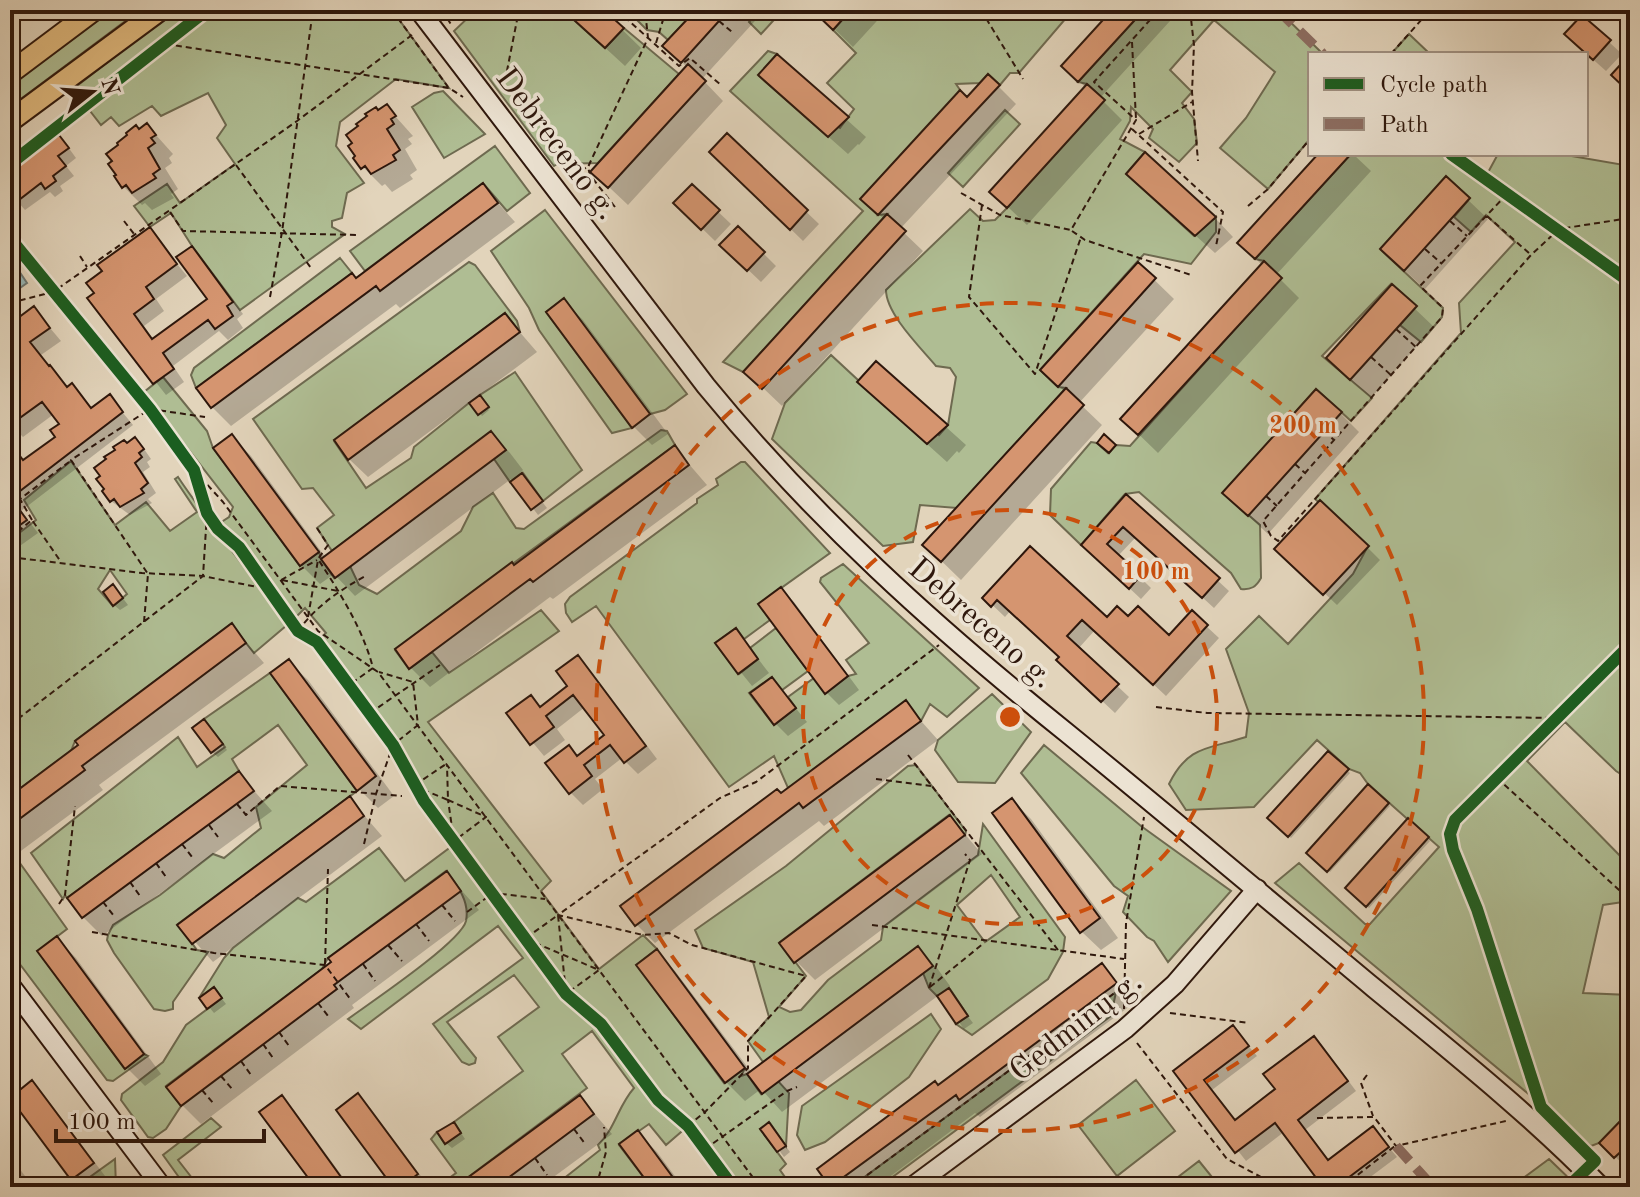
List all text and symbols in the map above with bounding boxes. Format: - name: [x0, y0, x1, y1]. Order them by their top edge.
- north arrow: [52, 52, 132, 132]
- legend: [1308, 52, 1588, 156]
- street label: Debreceno g.: [488, 63, 623, 227]
- text: Cycle path: [1380, 74, 1488, 98]
- text: N: [96, 75, 122, 98]
- text: Path: [1380, 114, 1429, 138]
- text: 200 m: [1269, 415, 1337, 439]
- street label: Debreceno g.: [901, 553, 1059, 696]
- text: 100 m: [1122, 561, 1190, 585]
- centre of rings: [996, 703, 1024, 731]
- street label: Gedminų g.: [1005, 966, 1149, 1089]
- scale bar: [56, 1093, 264, 1143]
- text: 100 m: [68, 1111, 136, 1135]

